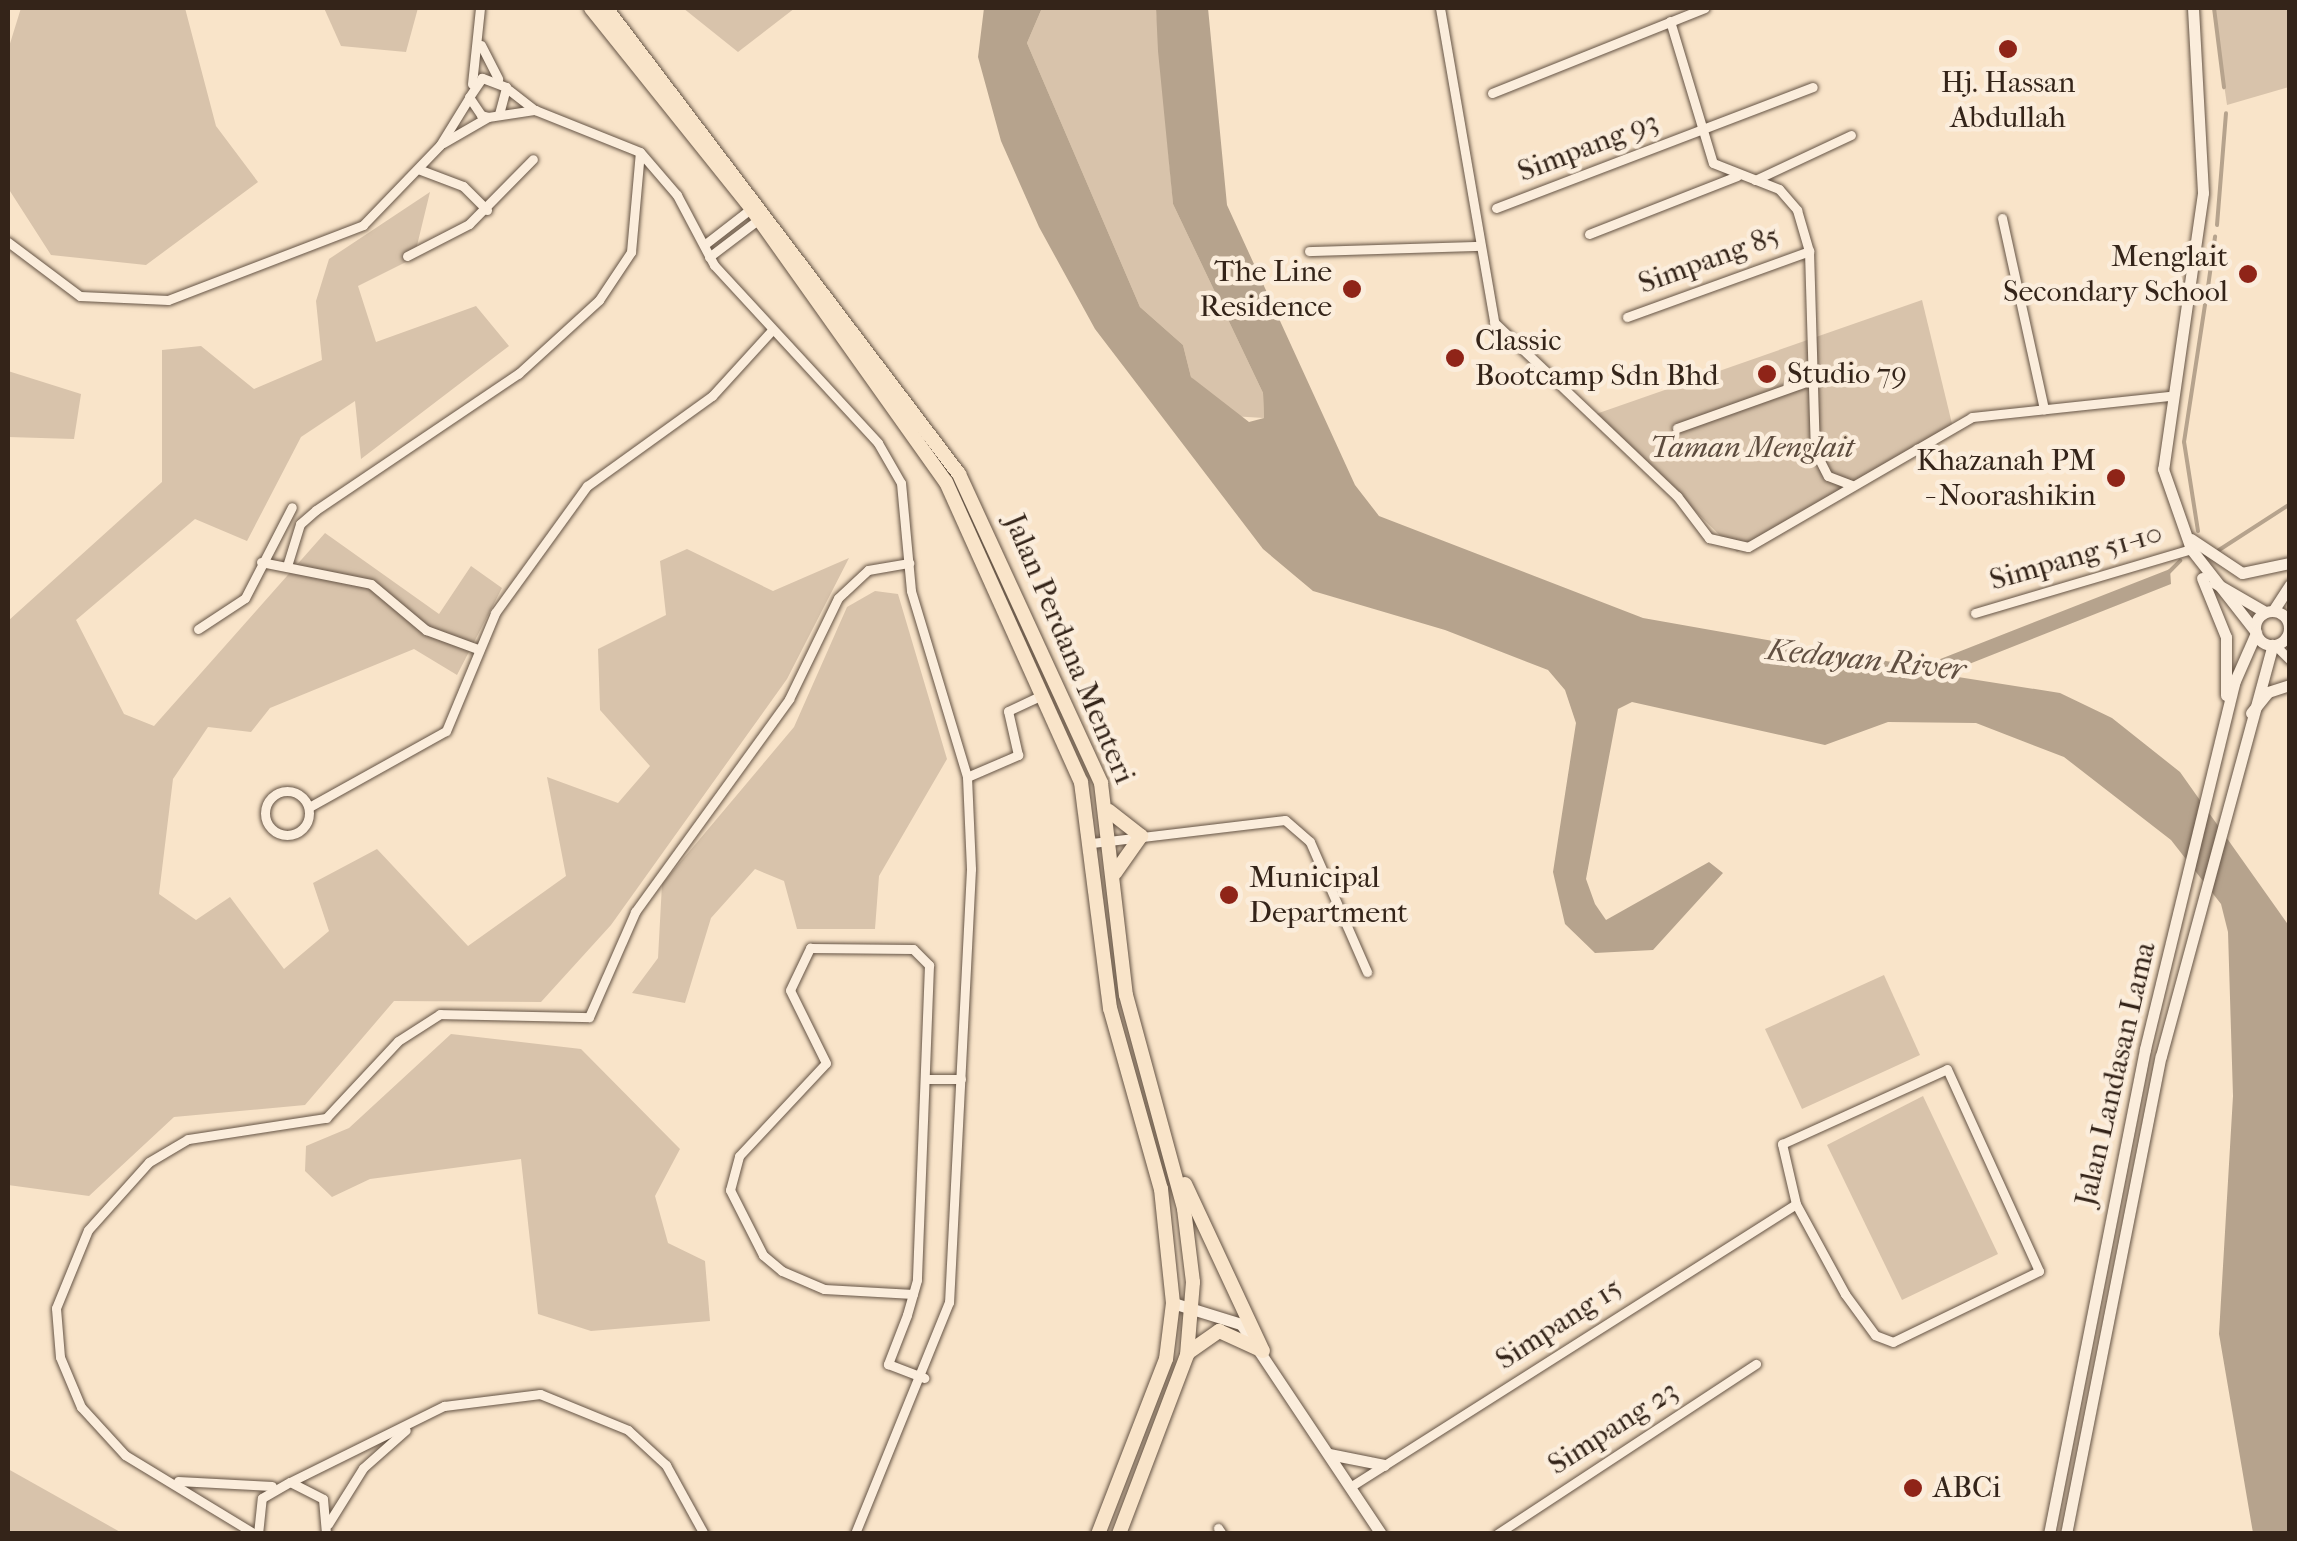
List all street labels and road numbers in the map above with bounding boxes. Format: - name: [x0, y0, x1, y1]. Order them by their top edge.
- street label: Simpang 93: [1513, 104, 1663, 190]
- street label: Simpang 85: [1634, 218, 1784, 302]
- street label: Jalan Perdana Menteri: [996, 509, 1142, 789]
- street label: Simpang 51-10: [1986, 515, 2166, 599]
- street label: Jalan Landasan Lama: [2068, 939, 2164, 1209]
- street label: Simpang 15: [1489, 1270, 1629, 1378]
- street label: Simpang 23: [1542, 1373, 1684, 1483]

